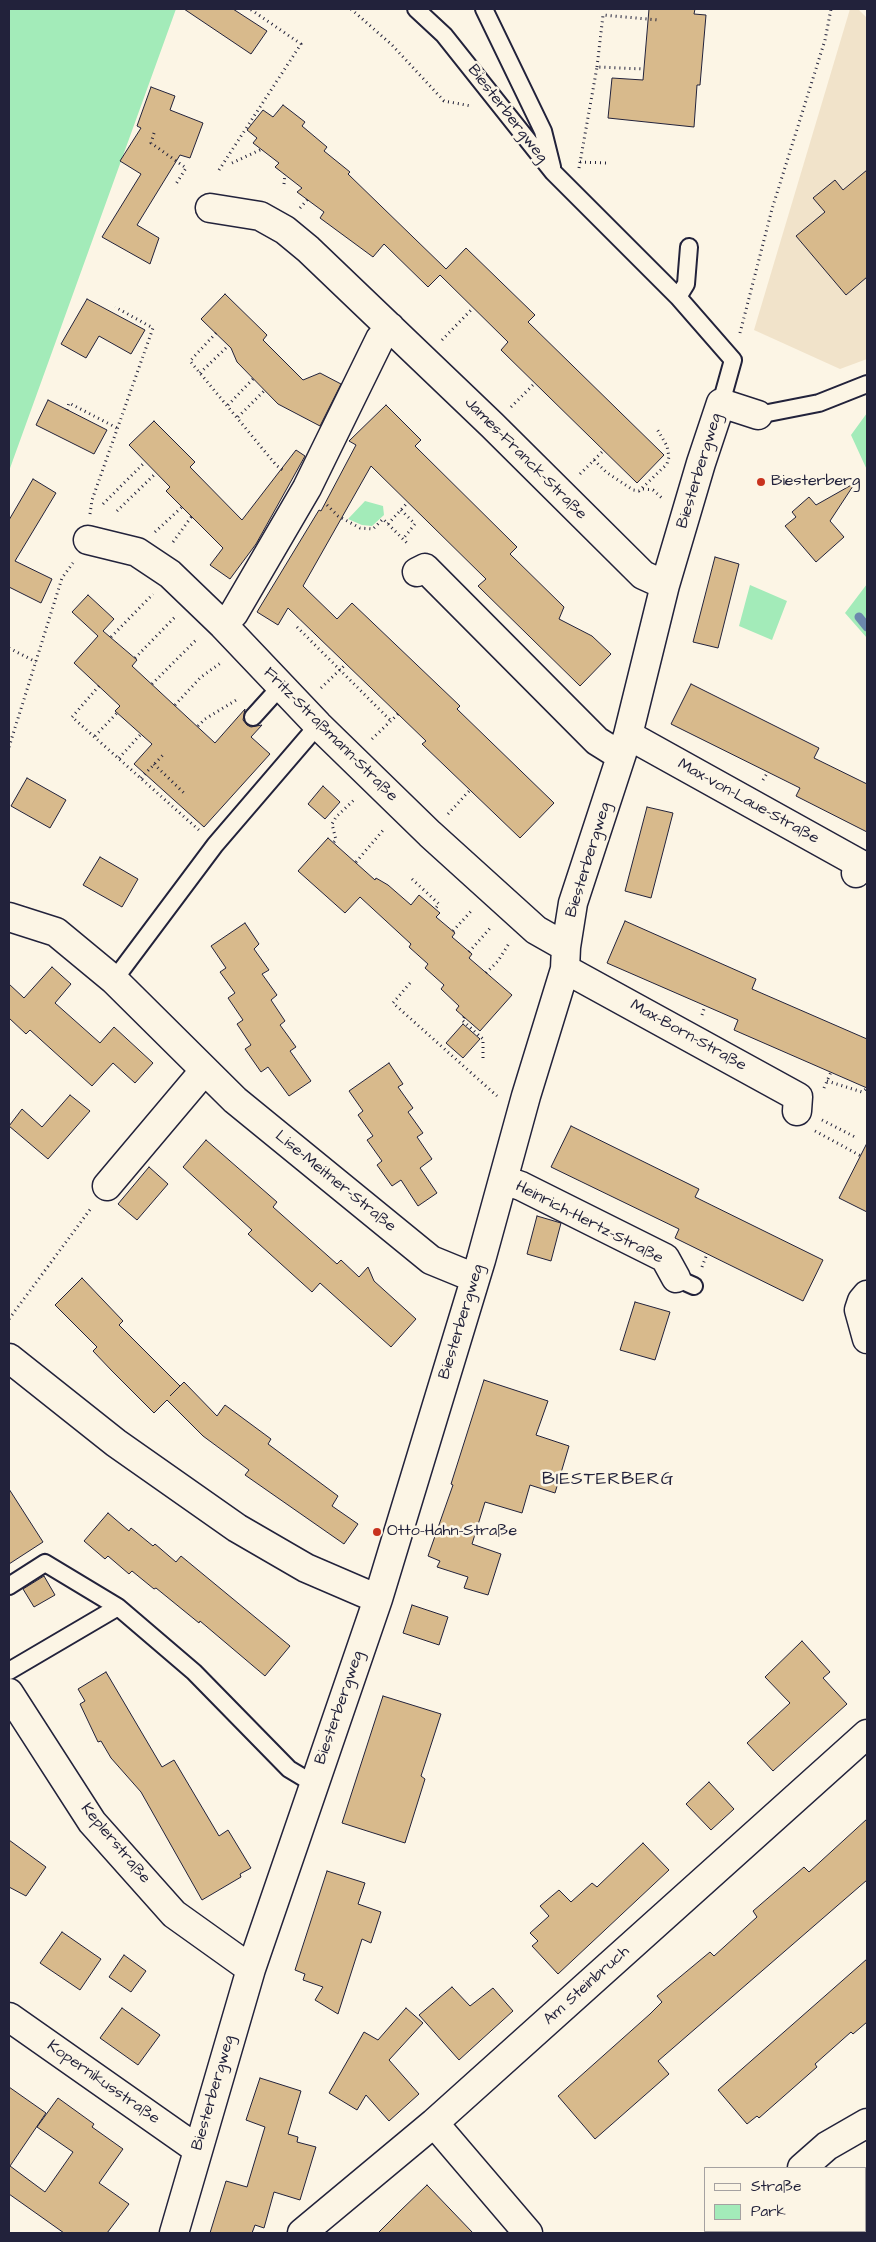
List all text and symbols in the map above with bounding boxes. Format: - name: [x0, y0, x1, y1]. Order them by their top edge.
- street label: Biesterbergweg: [463, 61, 551, 167]
- street label: James-Franck-Straße: [460, 394, 590, 524]
- street label: Biesterbergweg: [673, 411, 727, 531]
- place label: Biesterberg: [771, 472, 860, 492]
- marker: Biesterberg: [755, 476, 767, 488]
- street label: Fritz-Straßmann-Straße: [259, 664, 401, 806]
- street label: Max-von-Laue-Straße: [674, 755, 822, 849]
- street label: Biesterbergweg: [562, 800, 616, 920]
- street label: Max-Born-Straße: [627, 996, 749, 1076]
- street label: Lise-Meitner-Straße: [271, 1127, 399, 1237]
- street label: Heinrich-Hertz-Straße: [512, 1177, 666, 1269]
- street label: Biesterbergweg: [435, 1262, 489, 1382]
- district label: BIESTERBERG: [541, 1469, 675, 1491]
- place label: Otto-Hahn-Straße: [387, 1522, 517, 1542]
- marker: Otto-Hahn-Straße: [371, 1526, 383, 1538]
- street label: Biesterbergweg: [312, 1649, 368, 1767]
- street label: Keplerstraße: [76, 1800, 154, 1888]
- street label: Am Steinbruch: [540, 1942, 634, 2030]
- street label: Biesterbergweg: [188, 2033, 240, 2153]
- street label: Kopernikusstraße: [43, 2037, 163, 2129]
- legend: [704, 2167, 866, 2232]
- text: Straße: [751, 2176, 801, 2197]
- text: Park: [751, 2201, 786, 2222]

